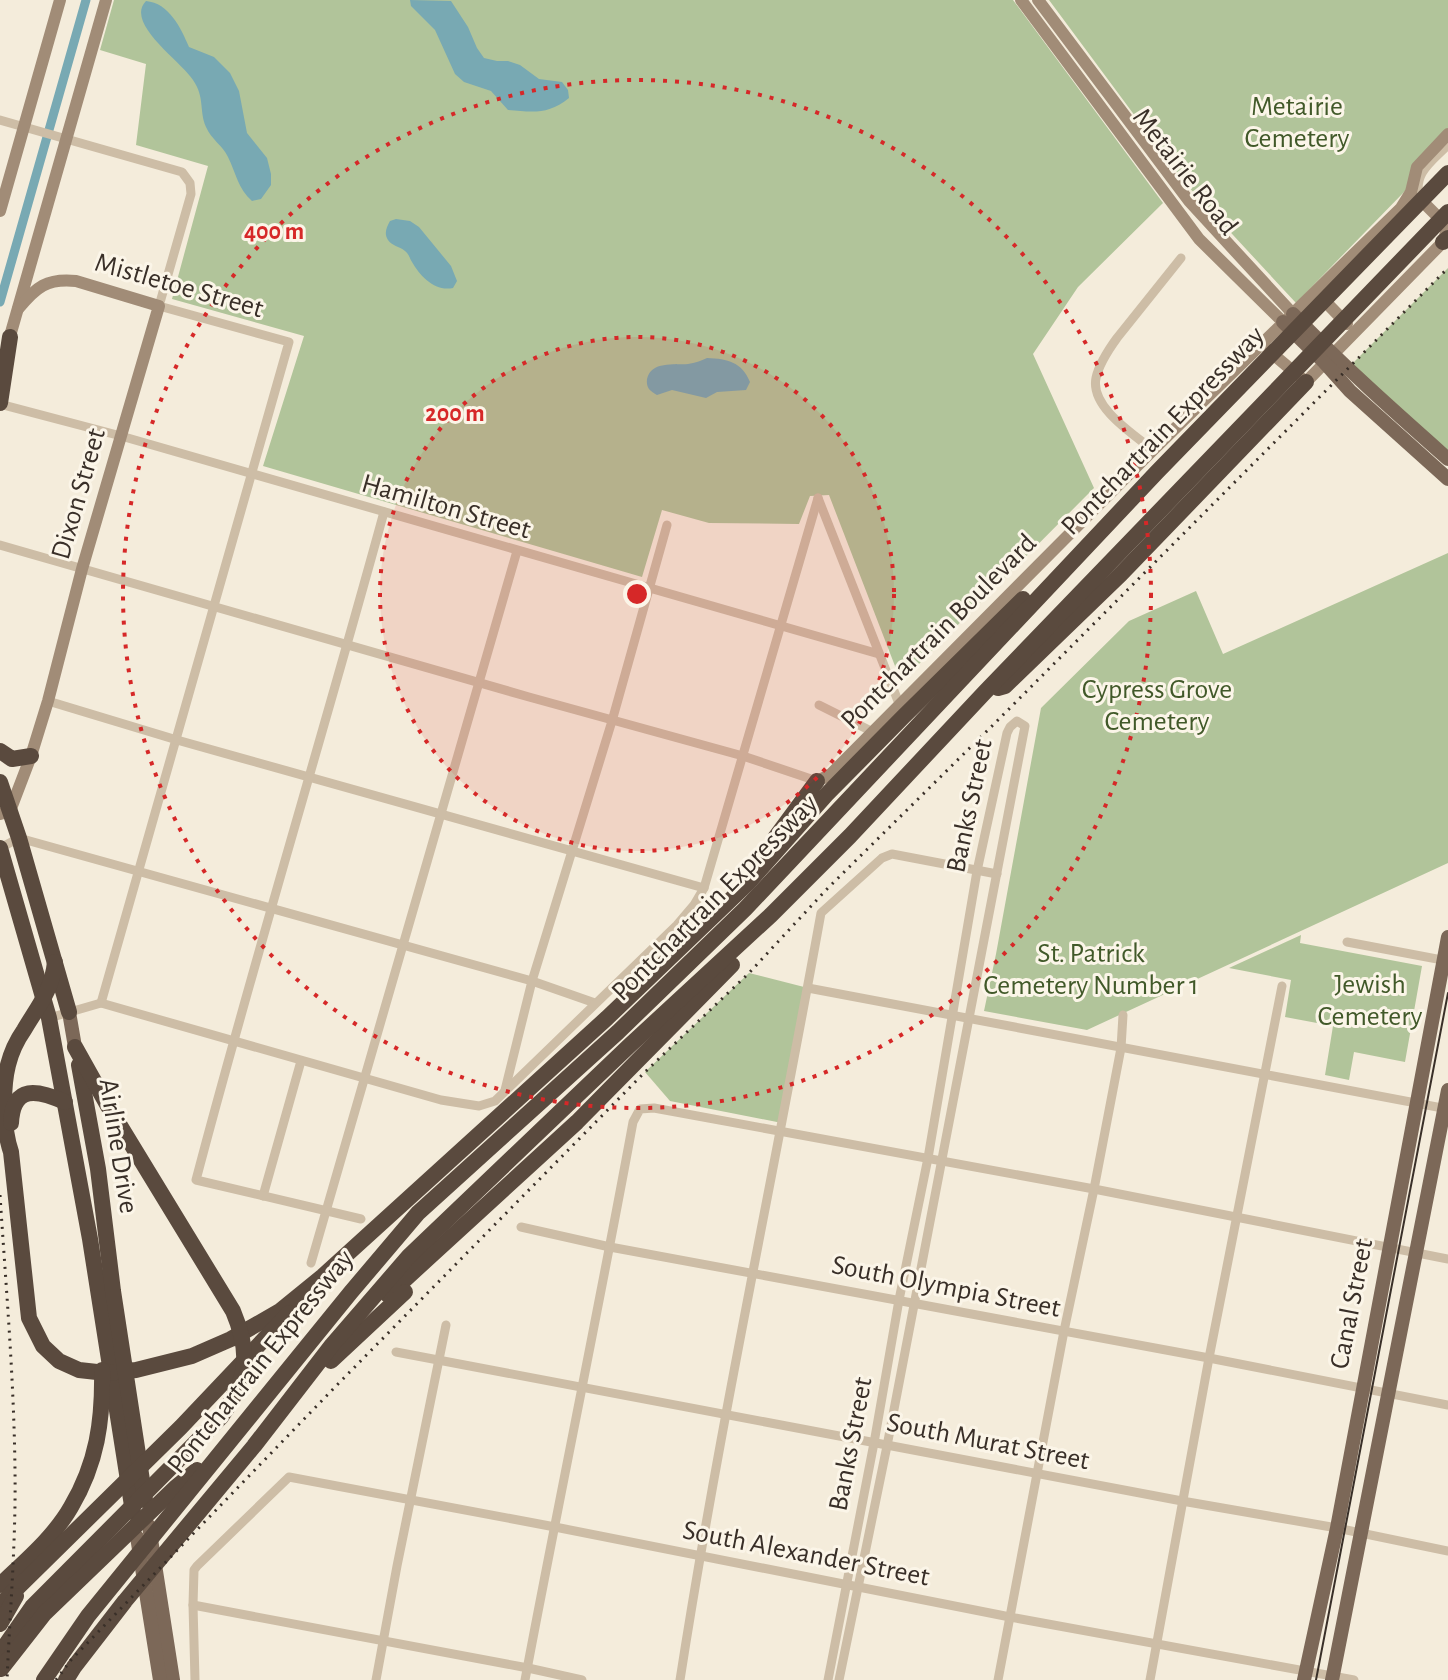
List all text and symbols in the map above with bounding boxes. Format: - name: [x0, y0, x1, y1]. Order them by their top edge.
- park label: Metairie Cemetery: [1244, 93, 1350, 153]
- street label: Metairie Road: [1127, 103, 1243, 241]
- text: 400 m: [244, 220, 304, 244]
- street label: Mistletoe Street: [92, 249, 266, 323]
- street label: Pontchartrain Expressway: [1056, 321, 1270, 541]
- text: 200 m: [425, 402, 485, 426]
- street label: Dixon Street: [47, 425, 111, 563]
- street label: Hamilton Street: [358, 470, 534, 545]
- street label: Pontchartrain Boulevard: [836, 529, 1042, 735]
- centre of rings: [623, 580, 651, 608]
- park label: Cypress Grove Cemetery: [1082, 676, 1232, 736]
- street label: Banks Street: [942, 737, 998, 875]
- street label: Pontchartrain Expressway: [607, 790, 823, 1006]
- park label: St. Patrick Cemetery Number 1: [983, 940, 1199, 1000]
- park label: Jewish Cemetery: [1317, 971, 1423, 1031]
- street label: Airline Drive: [94, 1077, 142, 1215]
- street label: Canal Street: [1326, 1236, 1378, 1371]
- street label: Pontchartrain Expressway: [162, 1245, 360, 1479]
- street label: South Olympia Street: [829, 1251, 1063, 1323]
- street label: Banks Street: [824, 1375, 878, 1513]
- street label: South Murat Street: [884, 1409, 1092, 1475]
- street label: South Alexander Street: [680, 1516, 932, 1592]

